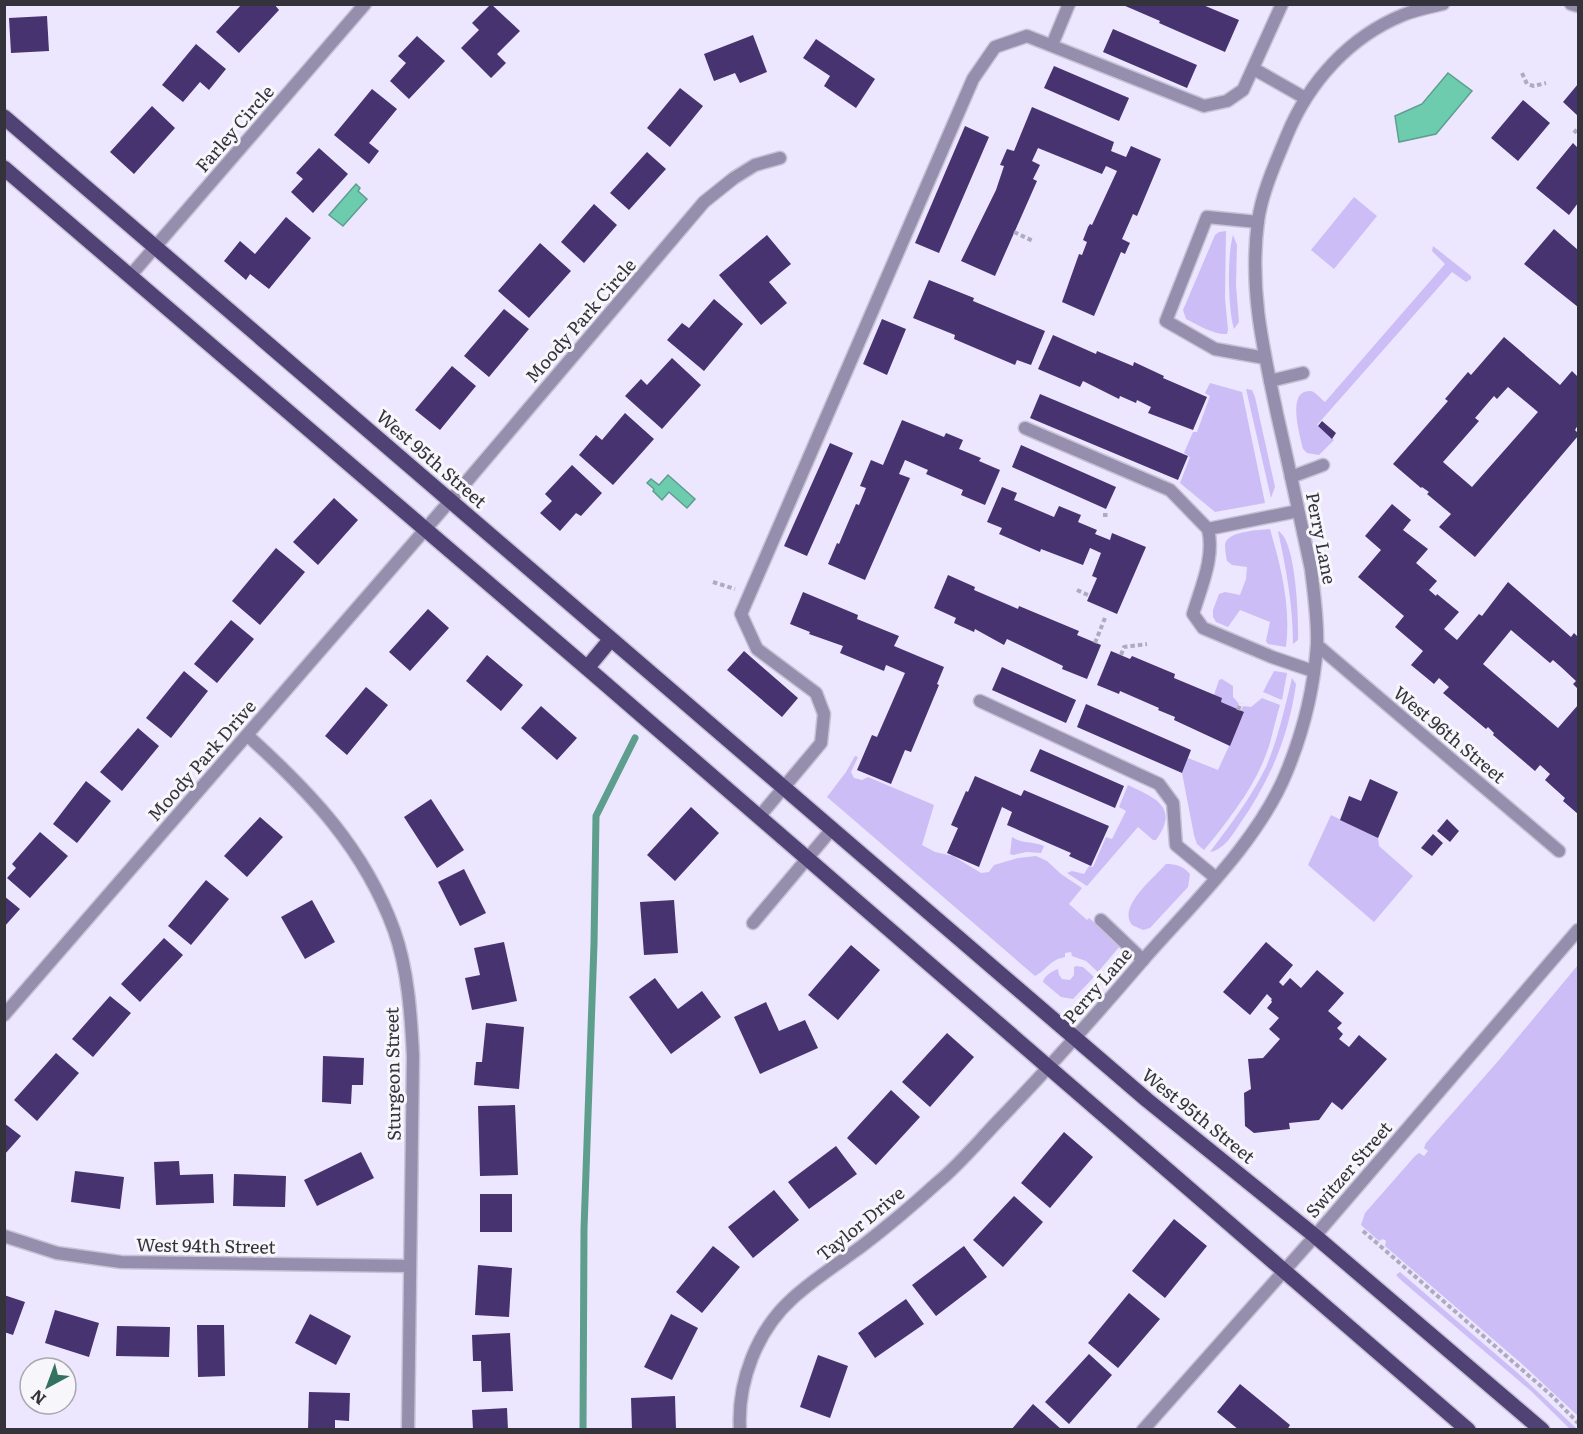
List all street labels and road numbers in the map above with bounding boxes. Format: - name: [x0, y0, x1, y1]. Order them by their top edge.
- street label: Farley Circle: [188, 78, 280, 178]
- street label: Moody Park Circle: [518, 252, 642, 388]
- street label: West 95th Street: [371, 402, 494, 514]
- street label: Perry Lane: [1300, 490, 1344, 586]
- street label: West 96th Street: [1388, 679, 1513, 790]
- street label: Moody Park Drive: [140, 693, 262, 827]
- street label: Perry Lane: [1056, 941, 1138, 1029]
- street label: Sturgeon Street: [377, 1006, 407, 1141]
- street label: West 95th Street: [1137, 1061, 1262, 1170]
- street label: Switzer Street: [1298, 1114, 1398, 1223]
- street label: Taylor Drive: [810, 1179, 910, 1267]
- street label: West 94th Street: [136, 1230, 277, 1260]

